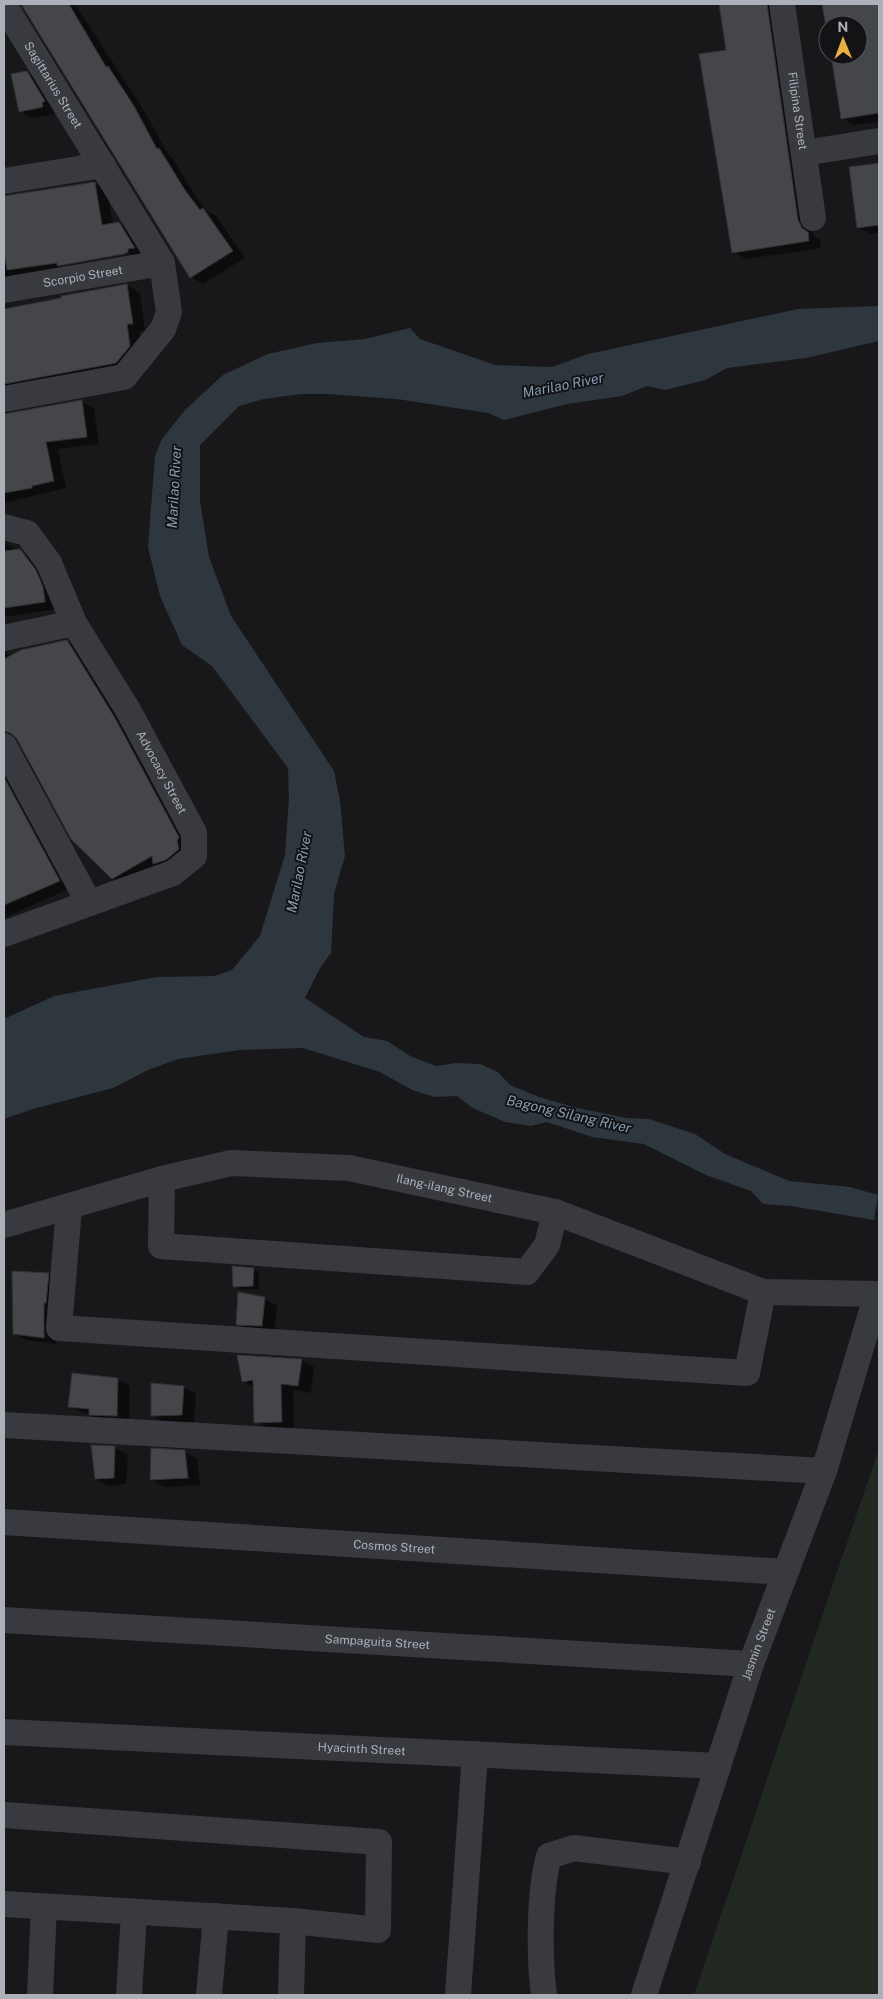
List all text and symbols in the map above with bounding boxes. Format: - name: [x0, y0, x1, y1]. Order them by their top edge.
- north arrow: [818, 15, 868, 65]
- text: N: [837, 19, 848, 35]
- street label: Sagittarius Street: [21, 39, 85, 131]
- street label: Filipina Street: [785, 71, 810, 151]
- street label: Scorpio Street: [42, 263, 124, 290]
- water label: Marilao River: [521, 369, 606, 401]
- water label: Marilao River: [164, 445, 184, 529]
- street label: Advocacy Street: [133, 728, 190, 816]
- water label: Marilao River: [283, 829, 315, 914]
- water label: Bagong Silang River: [505, 1092, 634, 1136]
- street label: Ilang-ilang Street: [395, 1171, 494, 1205]
- street label: Cosmos Street: [353, 1537, 436, 1557]
- street label: Jasmin Street: [739, 1606, 779, 1682]
- street label: Sampaguita Street: [324, 1632, 431, 1652]
- street label: Hyacinth Street: [317, 1740, 406, 1758]

